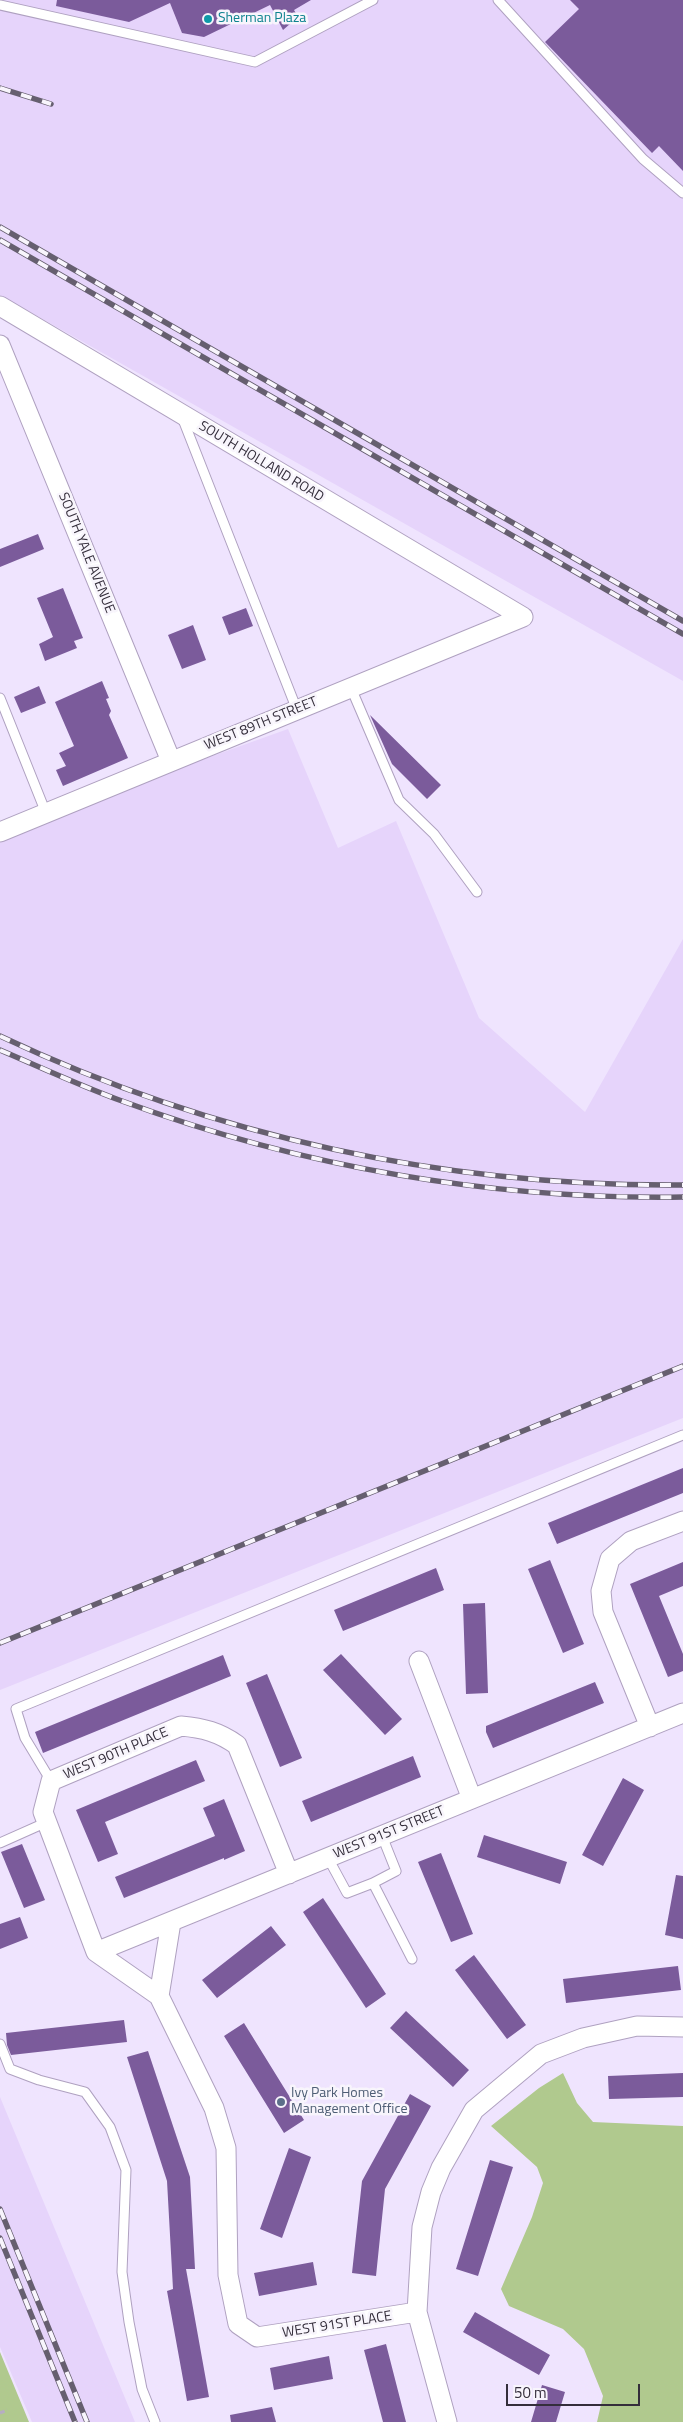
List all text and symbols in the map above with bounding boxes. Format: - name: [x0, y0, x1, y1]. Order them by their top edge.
- place label: Sherman Plaza: [218, 11, 306, 27]
- marker: Sherman Plaza: [202, 13, 214, 25]
- street label: SOUTH HOLLAND ROAD: [195, 418, 327, 506]
- street label: SOUTH YALE AVENUE: [54, 490, 118, 616]
- street label: WEST 89TH STREET: [202, 694, 320, 754]
- street label: WEST 90TH PLACE: [61, 1724, 171, 1784]
- street label: WEST 91ST STREET: [331, 1803, 447, 1863]
- place label: Ivy Park Homes Management Office: [291, 2086, 407, 2118]
- marker: Ivy Park Homes Management Office: [275, 2096, 287, 2108]
- street label: WEST 91ST PLACE: [281, 2308, 393, 2342]
- scale bar: [508, 2374, 642, 2406]
- text: 50 m: [514, 2381, 547, 2404]

